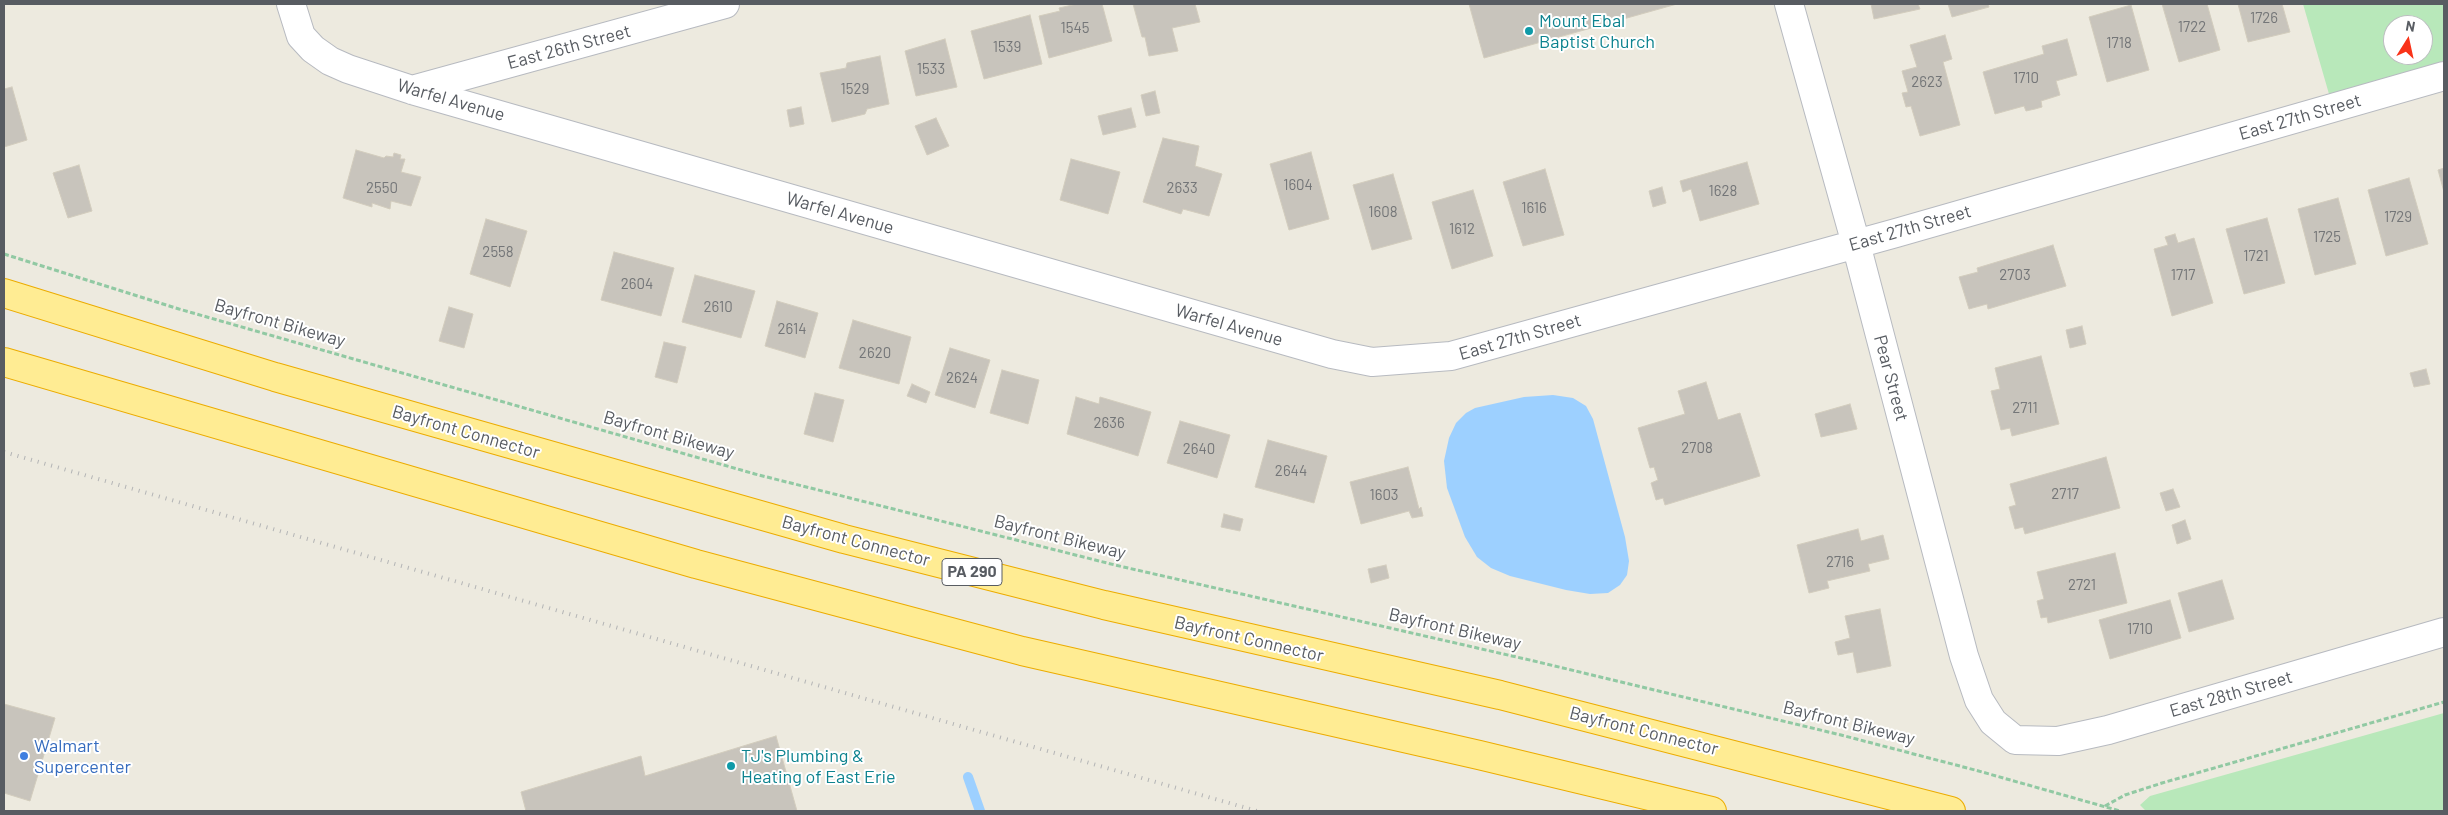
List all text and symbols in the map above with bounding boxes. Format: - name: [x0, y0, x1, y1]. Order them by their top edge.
- house number: 1726: [2250, 9, 2278, 27]
- place label: Mount Ebal Baptist Church: [1539, 10, 1655, 52]
- north arrow: [2383, 15, 2433, 65]
- text: N: [2404, 17, 2417, 35]
- house number: 1722: [2178, 18, 2206, 36]
- house number: 1545: [1061, 19, 1089, 37]
- street label: East 26th Street: [505, 20, 633, 74]
- marker: Mount Ebal Baptist Church: [1523, 25, 1535, 37]
- house number: 1718: [2106, 34, 2132, 52]
- house number: 1539: [993, 38, 1021, 56]
- house number: 1533: [917, 60, 945, 78]
- house number: 1710: [2013, 69, 2039, 87]
- house number: 2623: [1911, 73, 1943, 91]
- street label: Warfel Avenue: [395, 74, 507, 126]
- house number: 1529: [841, 80, 869, 98]
- street label: East 27th Street: [2236, 89, 2364, 145]
- house number: 1604: [1283, 176, 1313, 194]
- house number: 2550: [366, 179, 398, 197]
- house number: 2633: [1166, 179, 1198, 197]
- house number: 1628: [1709, 182, 1737, 200]
- street label: Warfel Avenue: [784, 187, 896, 239]
- house number: 1616: [1521, 199, 1547, 217]
- street label: East 27th Street: [1846, 200, 1974, 256]
- house number: 1608: [1368, 203, 1398, 221]
- house number: 1729: [2384, 208, 2412, 226]
- house number: 1612: [1449, 220, 1475, 238]
- house number: 1725: [2313, 228, 2341, 246]
- house number: 2558: [482, 243, 514, 261]
- house number: 1721: [2243, 247, 2269, 265]
- house number: 2703: [1999, 266, 2031, 284]
- house number: 1717: [2171, 266, 2195, 284]
- house number: 2604: [621, 275, 653, 293]
- street label: Bayfront Bikeway: [212, 294, 348, 352]
- house number: 2610: [703, 298, 733, 316]
- street label: Warfel Avenue: [1173, 299, 1285, 351]
- street label: East 27th Street: [1456, 309, 1584, 365]
- house number: 2614: [777, 320, 807, 338]
- street label: Pear Street: [1869, 333, 1913, 423]
- house number: 2620: [859, 344, 891, 362]
- house number: 2624: [946, 369, 978, 387]
- house number: 2711: [2012, 399, 2038, 417]
- street label: Bayfront Connector: [390, 401, 542, 463]
- street label: Bayfront Bikeway: [601, 406, 737, 464]
- house number: 2636: [1093, 414, 1125, 432]
- house number: 2708: [1681, 439, 1713, 457]
- house number: 2640: [1183, 440, 1215, 458]
- house number: 2644: [1275, 462, 1307, 480]
- house number: 2717: [2051, 485, 2079, 503]
- house number: 1603: [1369, 486, 1399, 504]
- street label: Bayfront Bikeway: [992, 510, 1128, 564]
- street label: Bayfront Connector: [779, 511, 933, 571]
- house number: 2716: [1826, 553, 1854, 571]
- road number: PA 290: [942, 558, 1002, 586]
- house number: 2721: [2068, 576, 2096, 594]
- street label: Bayfront Bikeway: [1387, 603, 1523, 655]
- street label: Bayfront Connector: [1172, 611, 1326, 667]
- house number: 1710: [2127, 620, 2153, 638]
- street label: East 28th Street: [2167, 666, 2295, 722]
- street label: Bayfront Bikeway: [1781, 696, 1917, 750]
- street label: Bayfront Connector: [1567, 702, 1721, 760]
- place label: Walmart Supercenter: [34, 735, 131, 778]
- place label: TJ's Plumbing & Heating of East Erie: [741, 745, 896, 788]
- marker: Walmart Supercenter: [18, 750, 30, 762]
- marker: TJ's Plumbing & Heating of East Erie: [725, 760, 737, 772]

